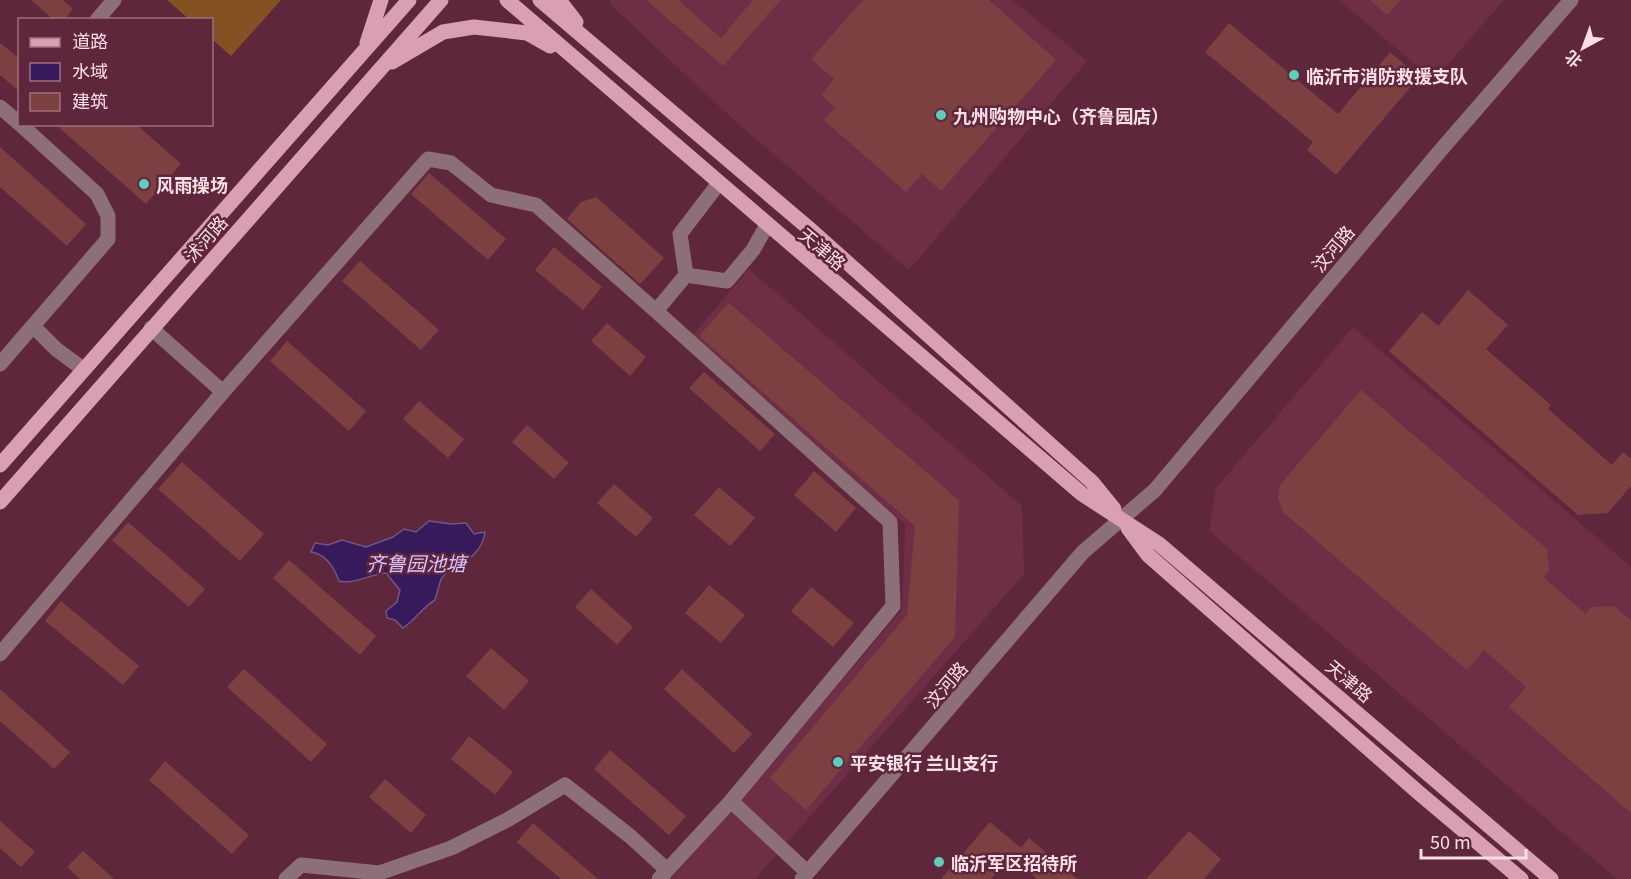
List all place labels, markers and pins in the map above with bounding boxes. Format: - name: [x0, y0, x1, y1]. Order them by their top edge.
- place label: 临沂市消防救援支队: [1306, 62, 1468, 88]
- marker: 临沂市消防救援支队: [1287, 68, 1301, 82]
- place label: 九州购物中心（齐鲁园店）: [953, 102, 1169, 128]
- marker: 九州购物中心（齐鲁园店）: [934, 108, 948, 122]
- place label: 风雨操场: [156, 171, 228, 197]
- marker: 风雨操场: [137, 177, 151, 191]
- place label: 平安银行 兰山支行: [850, 749, 998, 775]
- marker: 平安银行 兰山支行: [831, 755, 845, 769]
- place label: 临沂军区招待所: [951, 849, 1077, 875]
- marker: 临沂军区招待所: [932, 855, 946, 869]

